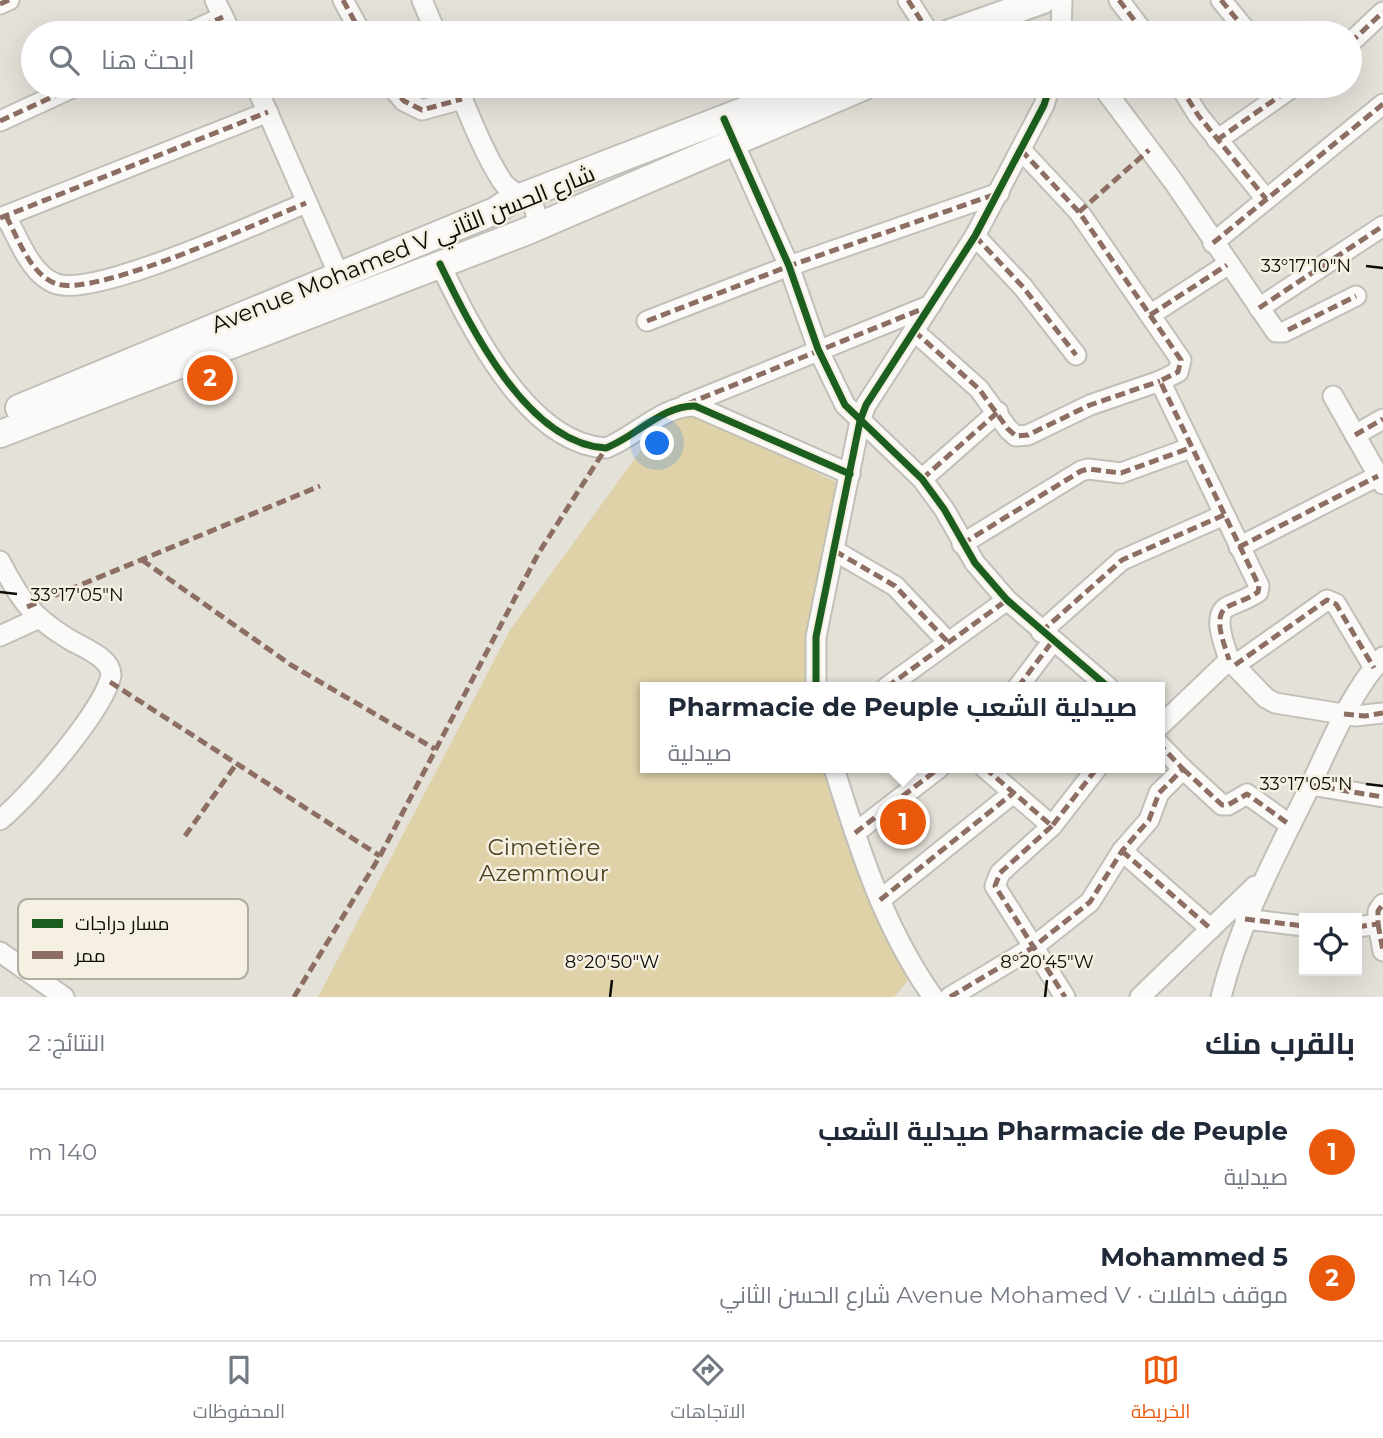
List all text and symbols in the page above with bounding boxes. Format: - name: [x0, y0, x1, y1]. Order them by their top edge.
- search box: [21, 21, 1362, 98]
- icon: search: [45, 41, 83, 79]
- text: ابحث هنا: [101, 44, 195, 76]
- street label: Avenue Mohamed V شارع الحسن الثاني: [207, 159, 600, 343]
- text: 33°17'10"N: [1261, 255, 1351, 277]
- pin: 2: [187, 352, 233, 404]
- your location: [640, 426, 674, 460]
- text: 33°17'05"N: [30, 584, 124, 606]
- popup: [640, 682, 1165, 773]
- text: Pharmacie de Peuple صيدلية الشعب: [668, 691, 1137, 723]
- text: صيدلية: [668, 739, 732, 767]
- text: 33°17'05"N: [1259, 773, 1353, 795]
- pin: 1: [880, 796, 926, 848]
- park label: Cimetière Azemmour: [479, 833, 609, 887]
- legend: [18, 899, 248, 979]
- text: مسار دراجات: [75, 912, 170, 935]
- map controls: [1299, 913, 1362, 976]
- button: locate: [1299, 913, 1362, 976]
- text: ممر: [74, 944, 106, 967]
- text: 8°20'50"W: [565, 951, 659, 973]
- text: 8°20'45"W: [1000, 951, 1094, 973]
- text: بالقرب منك: [1205, 1025, 1355, 1062]
- text: النتائج: 2: [28, 1029, 105, 1057]
- text: Pharmacie de Peuple صيدلية الشعب: [818, 1115, 1288, 1147]
- text: 140 m: [28, 1138, 97, 1166]
- text: 1: [1327, 1138, 1337, 1166]
- text: صيدلية: [1224, 1163, 1288, 1191]
- text: Mohammed 5: [1100, 1241, 1288, 1273]
- text: 140 m: [28, 1264, 97, 1292]
- text: 2: [1325, 1264, 1339, 1292]
- text: موقف حافلات · Avenue Mohamed V شارع الحسن الثاني: [719, 1281, 1288, 1309]
- tab: المحفوظات: [193, 1351, 285, 1429]
- tab: الاتجاهات: [670, 1351, 746, 1429]
- tab: الخريطة: [1131, 1351, 1190, 1429]

